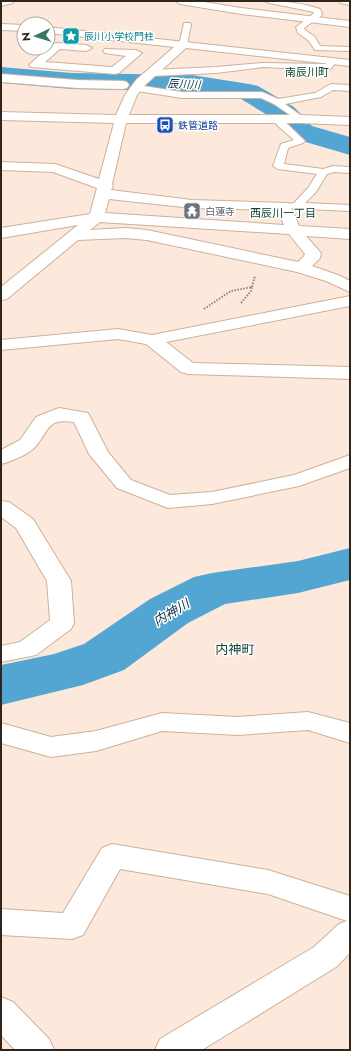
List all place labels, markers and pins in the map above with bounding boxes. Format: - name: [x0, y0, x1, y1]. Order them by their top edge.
- place icon: 辰川小学校門柱: [61, 26, 81, 46]
- place label: 辰川小学校門柱: [84, 29, 154, 44]
- bus stop icon: 鉄管道路: [155, 115, 175, 135]
- place label: 鉄管道路: [178, 118, 218, 133]
- temple icon: 白蓮寺: [182, 201, 202, 221]
- place label: 白蓮寺: [205, 204, 235, 219]

